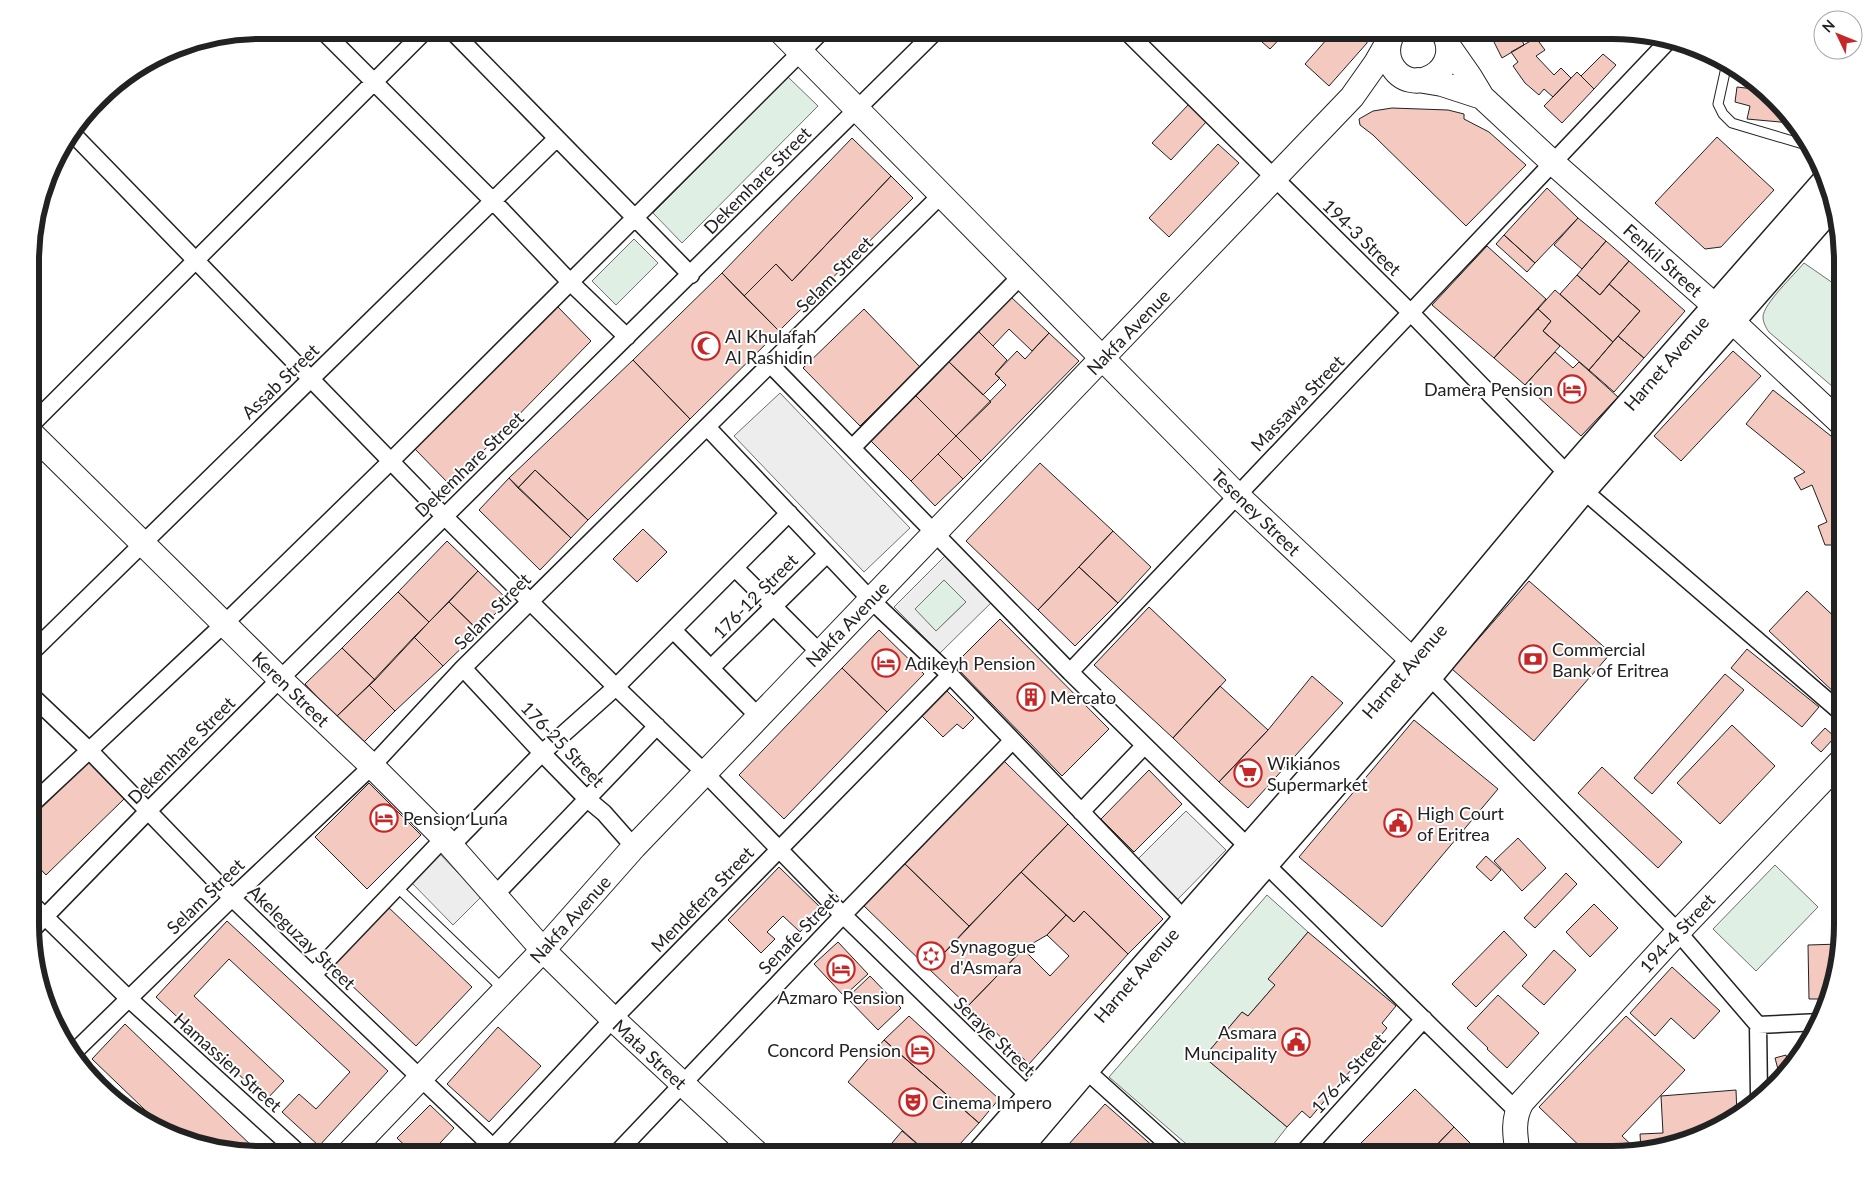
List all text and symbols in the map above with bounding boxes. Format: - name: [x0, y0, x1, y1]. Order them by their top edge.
- north arrow: [1813, 10, 1863, 60]
- text: N: [1818, 16, 1838, 36]
- street label: Dekemhare Street: [699, 121, 816, 238]
- street label: 194-3 Street: [1318, 194, 1406, 280]
- street label: Fenkil Street: [1619, 219, 1707, 302]
- street label: Selam Street: [791, 231, 877, 317]
- street label: Nakfa Avenue: [1082, 285, 1174, 379]
- street label: Harnet Avenue: [1619, 311, 1713, 415]
- place label: Al Khulafah Al Rashidin: [725, 325, 816, 368]
- mosque icon: Al Khulafah Al Rashidin: [691, 331, 721, 361]
- street label: Assab Street: [237, 338, 324, 423]
- street label: Massawa Street: [1246, 350, 1349, 456]
- hotel icon: Damera Pension: [1557, 374, 1587, 404]
- place label: Damera Pension: [1424, 378, 1553, 400]
- street label: Dekemhare Street: [410, 406, 528, 521]
- street label: Teseney Street: [1207, 464, 1306, 560]
- street label: 176-12 Street: [708, 549, 802, 643]
- street label: Selam Street: [449, 568, 535, 654]
- street label: Nakfa Avenue: [801, 577, 893, 671]
- street label: Harnet Avenue: [1357, 619, 1451, 723]
- place label: Commercial Bank of Eritrea: [1552, 638, 1669, 681]
- bank icon: Commercial Bank of Eritrea: [1518, 644, 1548, 674]
- street label: Keren Street: [248, 647, 334, 731]
- hotel icon: Adikeyh Pension: [871, 648, 901, 678]
- place label: Adikeyh Pension: [905, 652, 1035, 674]
- building icon: Mercato: [1016, 682, 1046, 712]
- place label: Mercato: [1050, 686, 1116, 708]
- street label: Dekemhare Street: [123, 691, 240, 808]
- street label: 176-25 Street: [517, 696, 610, 792]
- place label: Wikianos Supermarket: [1267, 752, 1368, 795]
- supermarket icon: Wikianos Supermarket: [1233, 758, 1263, 788]
- place label: High Court of Eritrea: [1417, 802, 1505, 845]
- hotel icon: Pension Luna: [369, 803, 399, 833]
- place label: Pension Luna: [403, 807, 508, 829]
- public building icon: High Court of Eritrea: [1383, 808, 1413, 838]
- street label: Mendefera Street: [646, 841, 758, 956]
- street label: Selam Street: [162, 853, 249, 938]
- street label: Nakfa Avenue: [525, 871, 615, 967]
- street label: Akeleguzay Street: [244, 880, 361, 994]
- street label: Senafe Street: [753, 887, 843, 979]
- street label: 194-4 Street: [1635, 888, 1720, 977]
- street label: Harnet Avenue: [1089, 923, 1183, 1027]
- place label: Synagogue d'Asmara: [950, 935, 1036, 978]
- synagogue icon: Synagogue d'Asmara: [916, 941, 946, 971]
- hotel icon: Azmaro Pension: [826, 954, 856, 984]
- place label: Azmaro Pension: [777, 986, 905, 1008]
- street label: Seraye Street: [950, 992, 1041, 1081]
- street label: Hamassien Street: [169, 1008, 287, 1117]
- street label: Mata Street: [609, 1014, 692, 1094]
- place label: Asmara Muncipality: [1184, 1021, 1278, 1064]
- public building icon: Asmara Muncipality: [1281, 1027, 1311, 1057]
- street label: 176-4 Street: [1306, 1028, 1390, 1118]
- hotel icon: Concord Pension: [905, 1035, 935, 1065]
- place label: Concord Pension: [767, 1039, 901, 1061]
- theatre icon: Cinema Impero: [898, 1087, 928, 1117]
- place label: Cinema Impero: [932, 1091, 1052, 1113]

